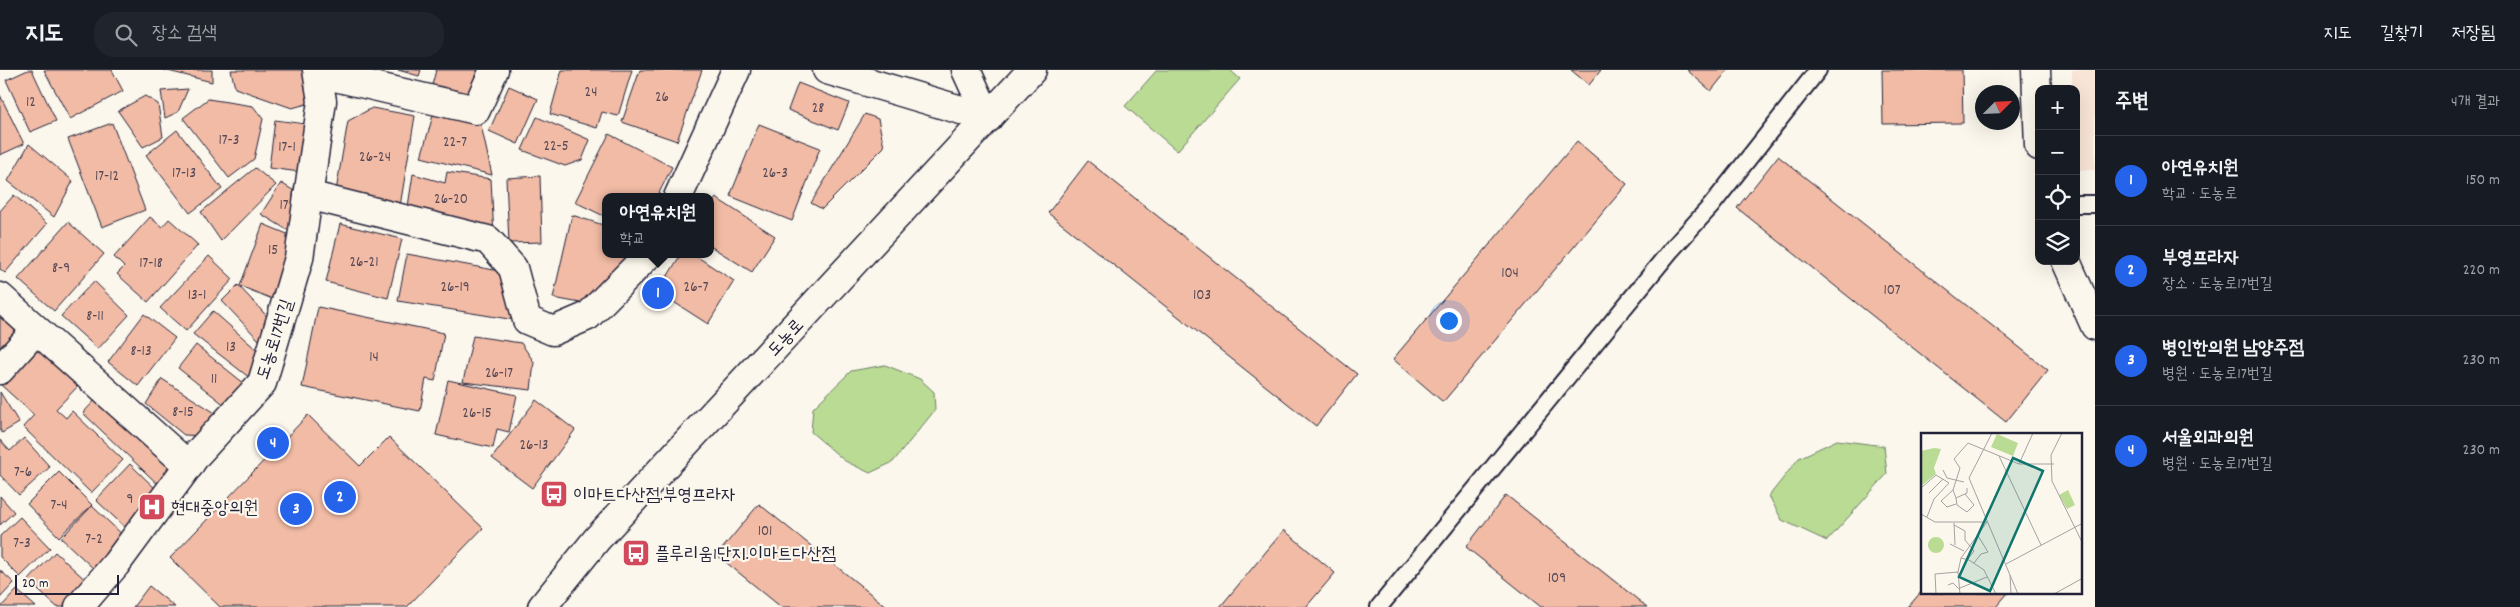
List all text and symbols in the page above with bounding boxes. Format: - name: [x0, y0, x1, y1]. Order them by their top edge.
- search box: [94, 12, 444, 57]
- text: 지도: [25, 18, 64, 52]
- icon: search: [112, 21, 140, 49]
- text: 장소 검색: [152, 21, 217, 48]
- text: 지도: [2323, 22, 2352, 47]
- text: 길찾기: [2380, 22, 2424, 47]
- text: 저장됨: [2452, 22, 2495, 47]
- house number: 24: [585, 82, 597, 104]
- north arrow: [1975, 85, 2020, 130]
- map controls: [2035, 85, 2080, 265]
- button: +: [2035, 85, 2080, 130]
- house number: 26: [655, 87, 669, 109]
- text: 주변: [2115, 88, 2149, 118]
- text: 4개 결과: [2451, 91, 2500, 114]
- house number: 12: [26, 92, 36, 114]
- house number: 28: [812, 98, 824, 120]
- house number: 17-3: [219, 130, 239, 152]
- button: −: [2035, 130, 2080, 175]
- house number: 22-7: [443, 132, 467, 154]
- house number: 22-5: [543, 136, 569, 158]
- house number: 17-1: [278, 137, 296, 159]
- house number: 26-24: [359, 147, 391, 169]
- text: 아연유치원: [2162, 156, 2238, 183]
- house number: 17-13: [172, 163, 196, 185]
- house number: 26-3: [762, 163, 788, 185]
- house number: 17-12: [95, 166, 119, 188]
- text: 1: [2129, 169, 2133, 192]
- text: 150 m: [2466, 169, 2500, 192]
- button: locate: [2035, 175, 2080, 220]
- text: 학교 · 도농로: [2162, 183, 2237, 206]
- house number: 26-20: [434, 189, 468, 211]
- popup: [602, 193, 714, 258]
- house number: 17: [279, 195, 289, 217]
- text: 아연유치원: [620, 201, 696, 228]
- button: layers: [2035, 220, 2080, 265]
- text: 학교: [620, 228, 646, 251]
- house number: 15: [268, 240, 278, 262]
- text: 부영프라자: [2162, 246, 2238, 273]
- house number: 26-21: [350, 252, 378, 274]
- house number: 17-18: [139, 253, 163, 275]
- house number: 8-9: [52, 258, 70, 280]
- text: 2: [2128, 259, 2135, 282]
- text: 220 m: [2463, 259, 2500, 282]
- house number: 104: [1501, 263, 1519, 285]
- text: 장소 · 도농로17번길: [2162, 273, 2273, 296]
- pin: 1: [642, 274, 674, 312]
- house number: 26-19: [440, 277, 470, 299]
- house number: 26-7: [684, 277, 709, 299]
- house number: 107: [1883, 280, 1901, 302]
- house number: 13-1: [188, 285, 206, 307]
- house number: 103: [1193, 285, 1211, 307]
- street label: 도농로17번길: [252, 296, 301, 383]
- house number: 8-11: [86, 306, 104, 328]
- your location: [1436, 308, 1462, 334]
- street label: 도농로: [763, 314, 811, 363]
- text: 병인한의원 남양주점: [2162, 336, 2304, 363]
- house number: 13: [226, 337, 236, 359]
- house number: 8-13: [130, 341, 152, 363]
- house number: 14: [369, 347, 379, 369]
- text: 3: [2127, 349, 2135, 372]
- text: 230 m: [2463, 349, 2500, 372]
- house number: 26-17: [485, 363, 513, 385]
- text: 병원 · 도농로17번길: [2162, 363, 2273, 386]
- house number: 11: [211, 369, 217, 391]
- house number: 8-15: [172, 402, 194, 424]
- house number: 26-15: [462, 403, 492, 425]
- pin: 4: [257, 424, 289, 462]
- text: 서울외과의원: [2162, 426, 2254, 453]
- inset map: [1921, 433, 2082, 594]
- house number: 26-13: [520, 435, 548, 457]
- text: 4: [2128, 439, 2134, 462]
- text: 230 m: [2463, 439, 2500, 462]
- text: 병원 · 도농로17번길: [2162, 453, 2273, 476]
- house number: 7-6: [14, 462, 32, 484]
- pin: 2: [324, 478, 356, 516]
- bus stop icon: 이마트다산점.부영프라자: [539, 479, 569, 509]
- place label: 이마트다산점.부영프라자: [573, 484, 736, 509]
- house number: 9: [127, 489, 133, 511]
- pin: 3: [280, 490, 312, 528]
- hospital icon: 현대중앙의원: [137, 492, 167, 522]
- house number: 7-4: [50, 495, 68, 517]
- place label: 현대중앙의원: [171, 497, 258, 522]
- house number: 101: [758, 521, 772, 543]
- house number: 7-2: [85, 529, 103, 551]
- house number: 7-3: [13, 533, 31, 555]
- bus stop icon: 플루리움1단지.이마트다산점: [621, 538, 651, 568]
- place label: 플루리움1단지.이마트다산점: [655, 543, 836, 568]
- house number: 109: [1548, 568, 1566, 590]
- scale bar: [15, 572, 119, 595]
- text: 20 m: [22, 574, 49, 594]

